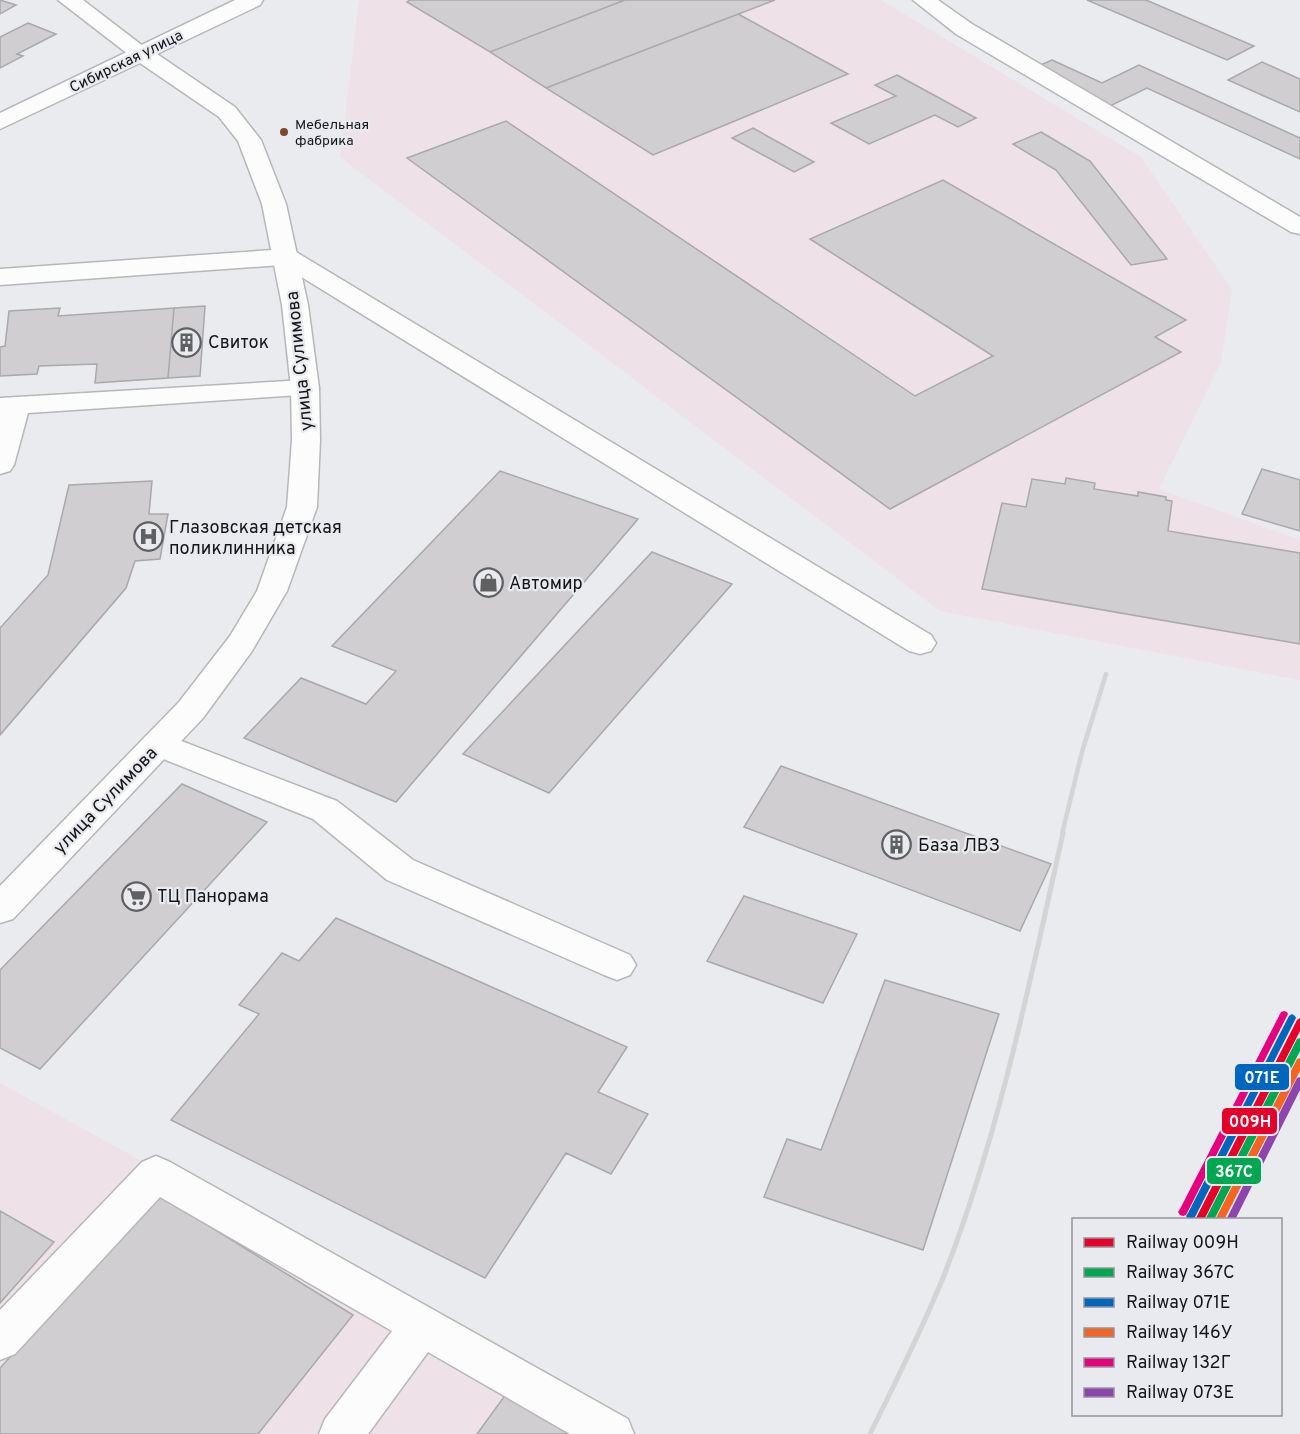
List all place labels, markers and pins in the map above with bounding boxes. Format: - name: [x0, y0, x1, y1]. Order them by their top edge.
- place label: Мебельная фабрика: [295, 117, 369, 150]
- marker: Мебельная фабрика: [278, 126, 290, 138]
- building icon: Свиток: [171, 326, 203, 358]
- place label: Свиток: [208, 332, 269, 355]
- place label: Глазовская детская поликлинника: [169, 517, 342, 561]
- hospital icon: Глазовская детская поликлинника: [132, 521, 164, 553]
- shop icon: Автомир: [472, 567, 504, 599]
- place label: Автомир: [509, 573, 583, 596]
- building icon: База ЛВЗ: [881, 829, 913, 861]
- place label: База ЛВЗ: [918, 835, 1000, 858]
- supermarket icon: ТЦ Панорама: [120, 880, 152, 912]
- place label: ТЦ Панорама: [157, 886, 269, 909]

